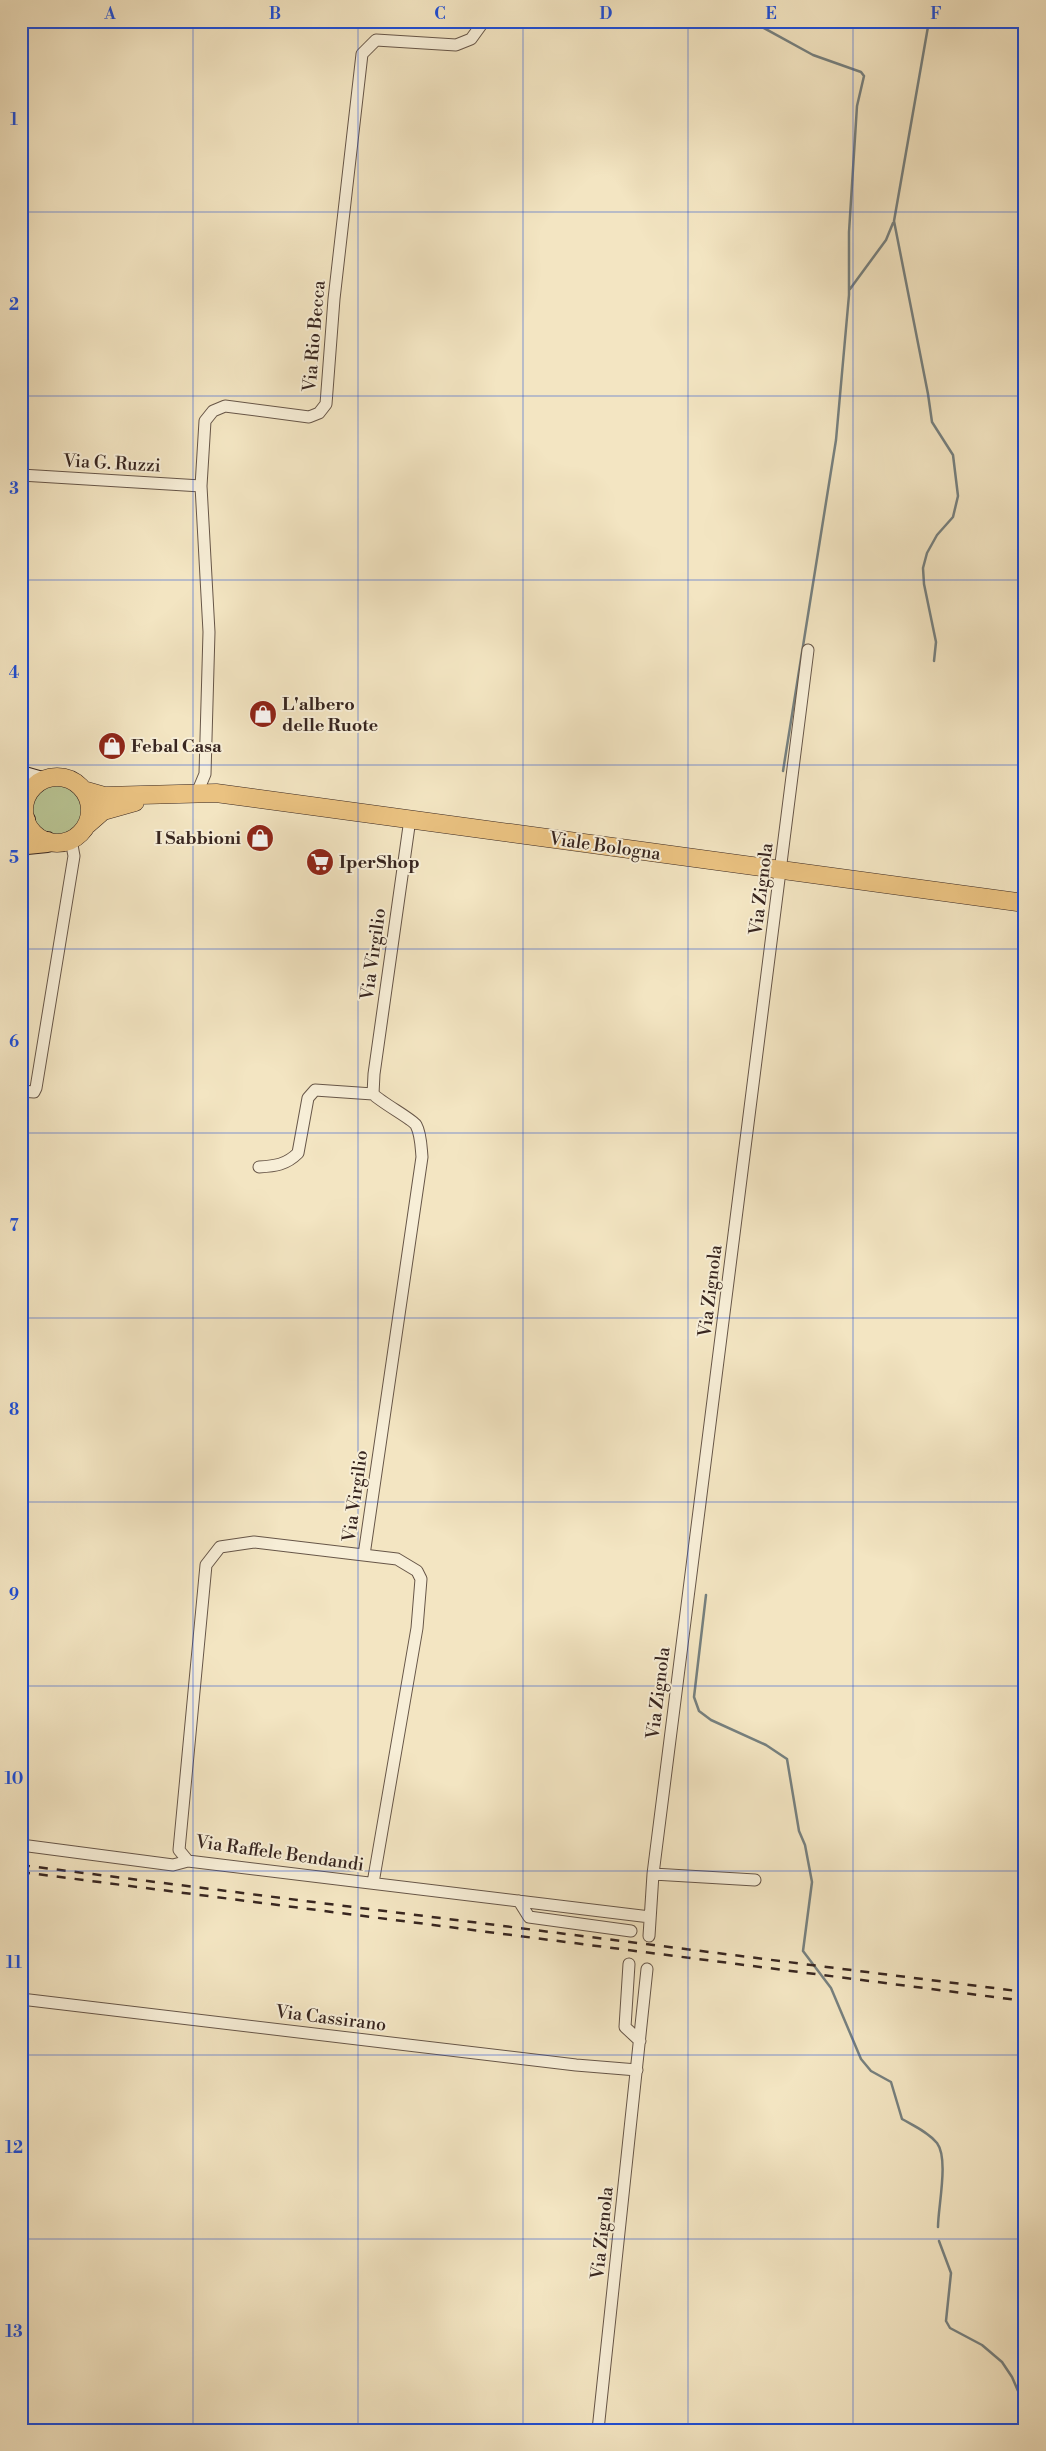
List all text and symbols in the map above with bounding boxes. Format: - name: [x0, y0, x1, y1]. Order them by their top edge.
- text: A: [103, 4, 116, 24]
- text: B: [269, 4, 281, 24]
- text: C: [434, 4, 446, 24]
- text: D: [600, 4, 613, 24]
- text: E: [765, 4, 777, 24]
- text: F: [930, 4, 942, 24]
- text: 1: [10, 110, 18, 130]
- street label: Via Rio Becca: [298, 278, 331, 394]
- text: 2: [9, 295, 19, 315]
- street label: Via G. Ruzzi: [62, 449, 161, 478]
- text: 3: [9, 479, 19, 499]
- text: 4: [9, 663, 20, 683]
- place label: L'albero delle Ruote: [282, 693, 379, 737]
- shop icon: L'albero delle Ruote: [248, 699, 278, 729]
- shop icon: Febal Casa: [97, 731, 127, 761]
- place label: Febal Casa: [131, 735, 222, 758]
- shop icon: I Sabbioni: [245, 823, 275, 853]
- place label: I Sabbioni: [155, 827, 241, 850]
- street label: Viale Bologna: [547, 827, 663, 866]
- street label: Via Zignola: [744, 841, 779, 938]
- supermarket icon: IperShop: [305, 847, 335, 877]
- text: 5: [9, 848, 19, 868]
- place label: IperShop: [339, 851, 420, 874]
- street label: Via Virgilio: [356, 907, 391, 1003]
- text: 6: [9, 1032, 19, 1052]
- text: 7: [9, 1216, 19, 1236]
- street label: Via Zignola: [693, 1243, 728, 1340]
- text: 8: [9, 1400, 19, 1420]
- street label: Via Virgilio: [338, 1449, 373, 1545]
- text: 9: [9, 1585, 19, 1605]
- street label: Via Zignola: [641, 1645, 676, 1742]
- text: 10: [5, 1769, 23, 1789]
- street label: Via Raffele Bendandi: [193, 1830, 366, 1877]
- text: 11: [6, 1953, 22, 1973]
- street label: Via Cassirano: [273, 2000, 388, 2037]
- text: 12: [5, 2138, 23, 2158]
- street label: Via Zignola: [586, 2185, 619, 2281]
- text: 13: [5, 2322, 23, 2342]

